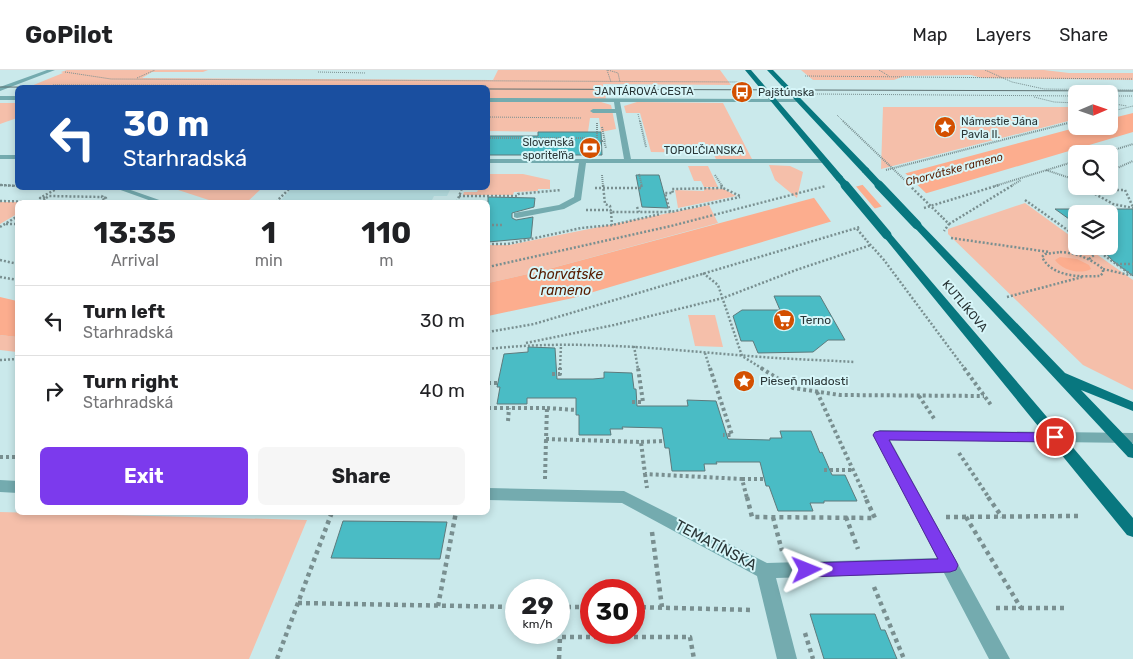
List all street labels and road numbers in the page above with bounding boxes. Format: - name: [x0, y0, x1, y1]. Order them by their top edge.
- street label: JANTÁROVÁ CESTA: [594, 85, 694, 98]
- street label: TOPOĽČIANSKA: [664, 144, 745, 157]
- street label: KUTLÍKOVA: [940, 278, 990, 334]
- street label: TEMATÍNSKA: [672, 516, 760, 574]

